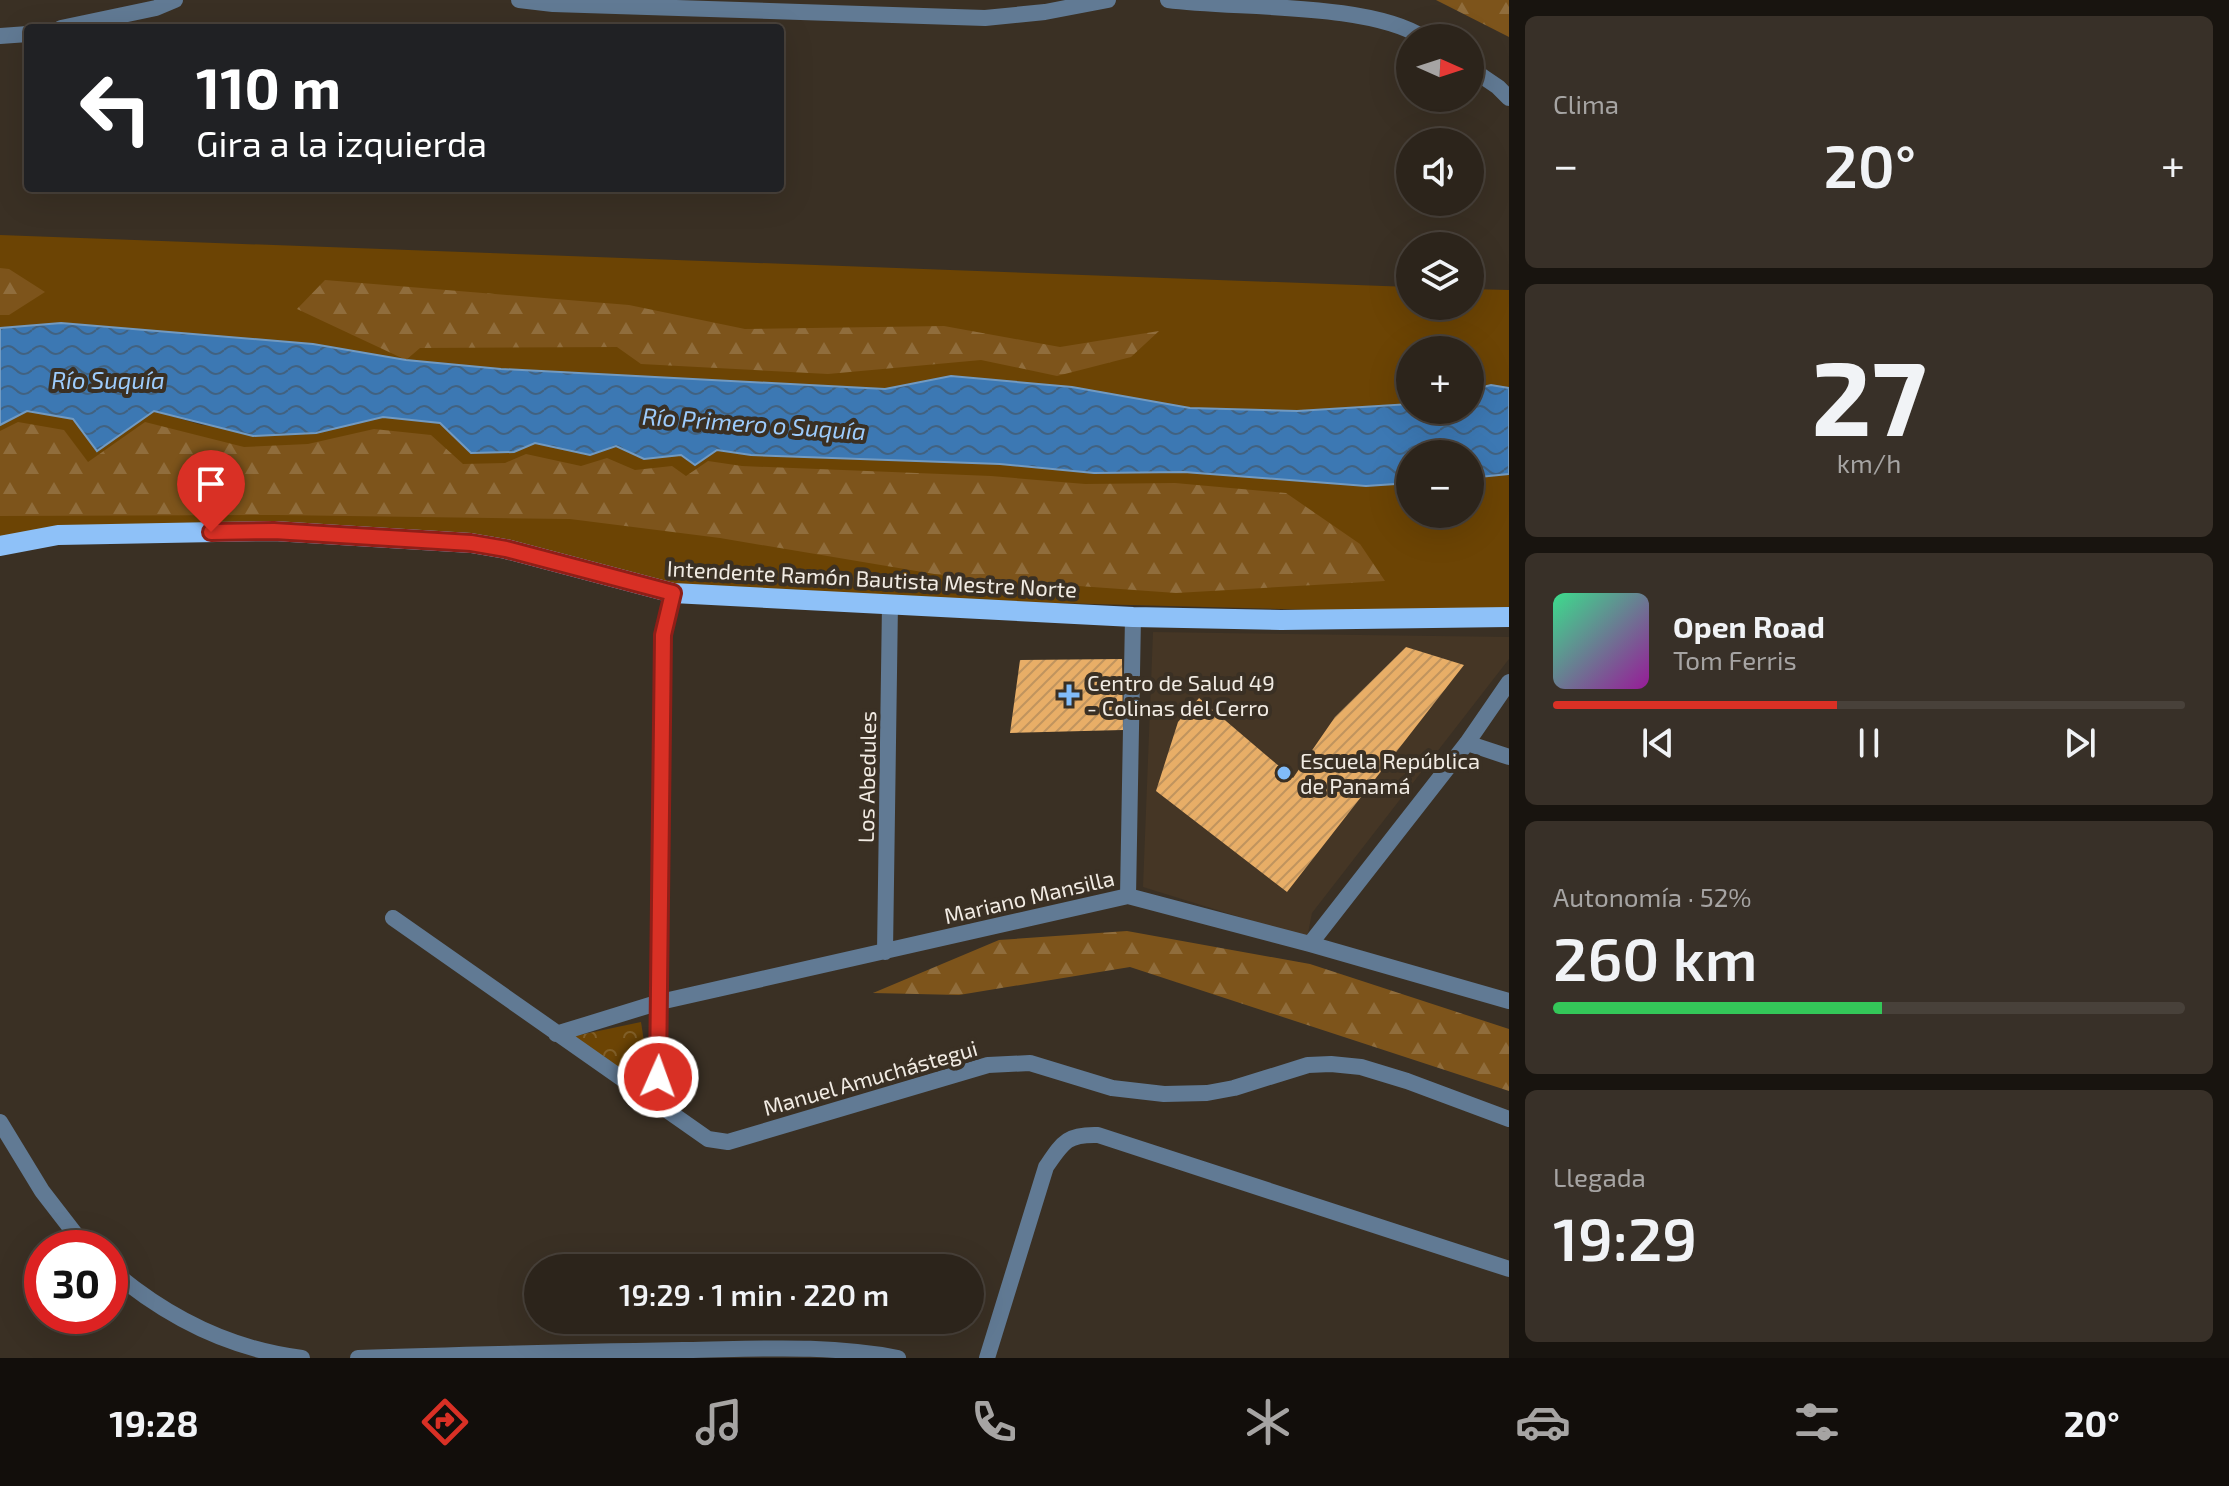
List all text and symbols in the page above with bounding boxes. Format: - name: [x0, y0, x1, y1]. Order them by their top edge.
- north arrow: [1396, 24, 1484, 112]
- map controls: [1396, 24, 1484, 528]
- text: 110 m: [196, 53, 341, 120]
- icon: left: [64, 56, 168, 160]
- text: Clima: [1553, 88, 1619, 119]
- text: Gira a la izquierda: [196, 121, 487, 164]
- button: sound: [1396, 128, 1484, 216]
- text: 20°: [1823, 128, 1916, 200]
- text: −: [1553, 137, 1579, 190]
- text: +: [2161, 137, 2185, 190]
- button: layers: [1396, 232, 1484, 320]
- text: 27: [1811, 332, 1927, 457]
- button: +: [1396, 336, 1484, 424]
- water label: Río Suquía: [51, 365, 165, 394]
- water label: Río Primero o Suquía: [641, 401, 867, 445]
- button: −: [1396, 440, 1484, 528]
- text: km/h: [1837, 447, 1901, 478]
- pin: [177, 450, 245, 532]
- icon: arrive: [189, 462, 233, 506]
- street label: Intendente Ramón Bautista Mestre Norte: [666, 554, 1078, 602]
- text: Open Road: [1673, 608, 1825, 644]
- text: Tom Ferris: [1673, 644, 1797, 675]
- place label: Centro de Salud 49 - Colinas del Cerro: [1087, 669, 1275, 720]
- marker: Centro de Salud 49 - Colinas del Cerro: [1058, 684, 1080, 706]
- street label: Los Abedules: [852, 711, 880, 843]
- icon: previous: [1636, 721, 1680, 765]
- icon: pause: [1847, 721, 1891, 765]
- icon: next: [2058, 721, 2102, 765]
- place label: Escuela República de Panamá: [1300, 747, 1480, 798]
- marker: Escuela República de Panamá: [1275, 764, 1293, 782]
- street label: Mariano Mansilla: [941, 864, 1117, 928]
- text: Autonomía · 52%: [1553, 881, 1752, 912]
- text: 260 km: [1553, 921, 1758, 993]
- street label: Manuel Amuchástegui: [760, 1034, 980, 1120]
- position arrow: [616, 1035, 700, 1119]
- text: Llegada: [1553, 1161, 1646, 1192]
- text: 19:29: [1553, 1201, 1697, 1273]
- speed limit sign: 30: [24, 1230, 128, 1334]
- text: 19:29 · 1 min · 220 m: [619, 1276, 889, 1312]
- icon: directions: [417, 1394, 473, 1450]
- icon: music: [691, 1394, 747, 1450]
- icon: phone: [966, 1394, 1022, 1450]
- icon: climate: [1240, 1394, 1296, 1450]
- icon: car: [1515, 1394, 1571, 1450]
- icon: filters: [1789, 1394, 1845, 1450]
- text: 19:28: [109, 1401, 199, 1444]
- text: 20°: [2064, 1401, 2120, 1444]

